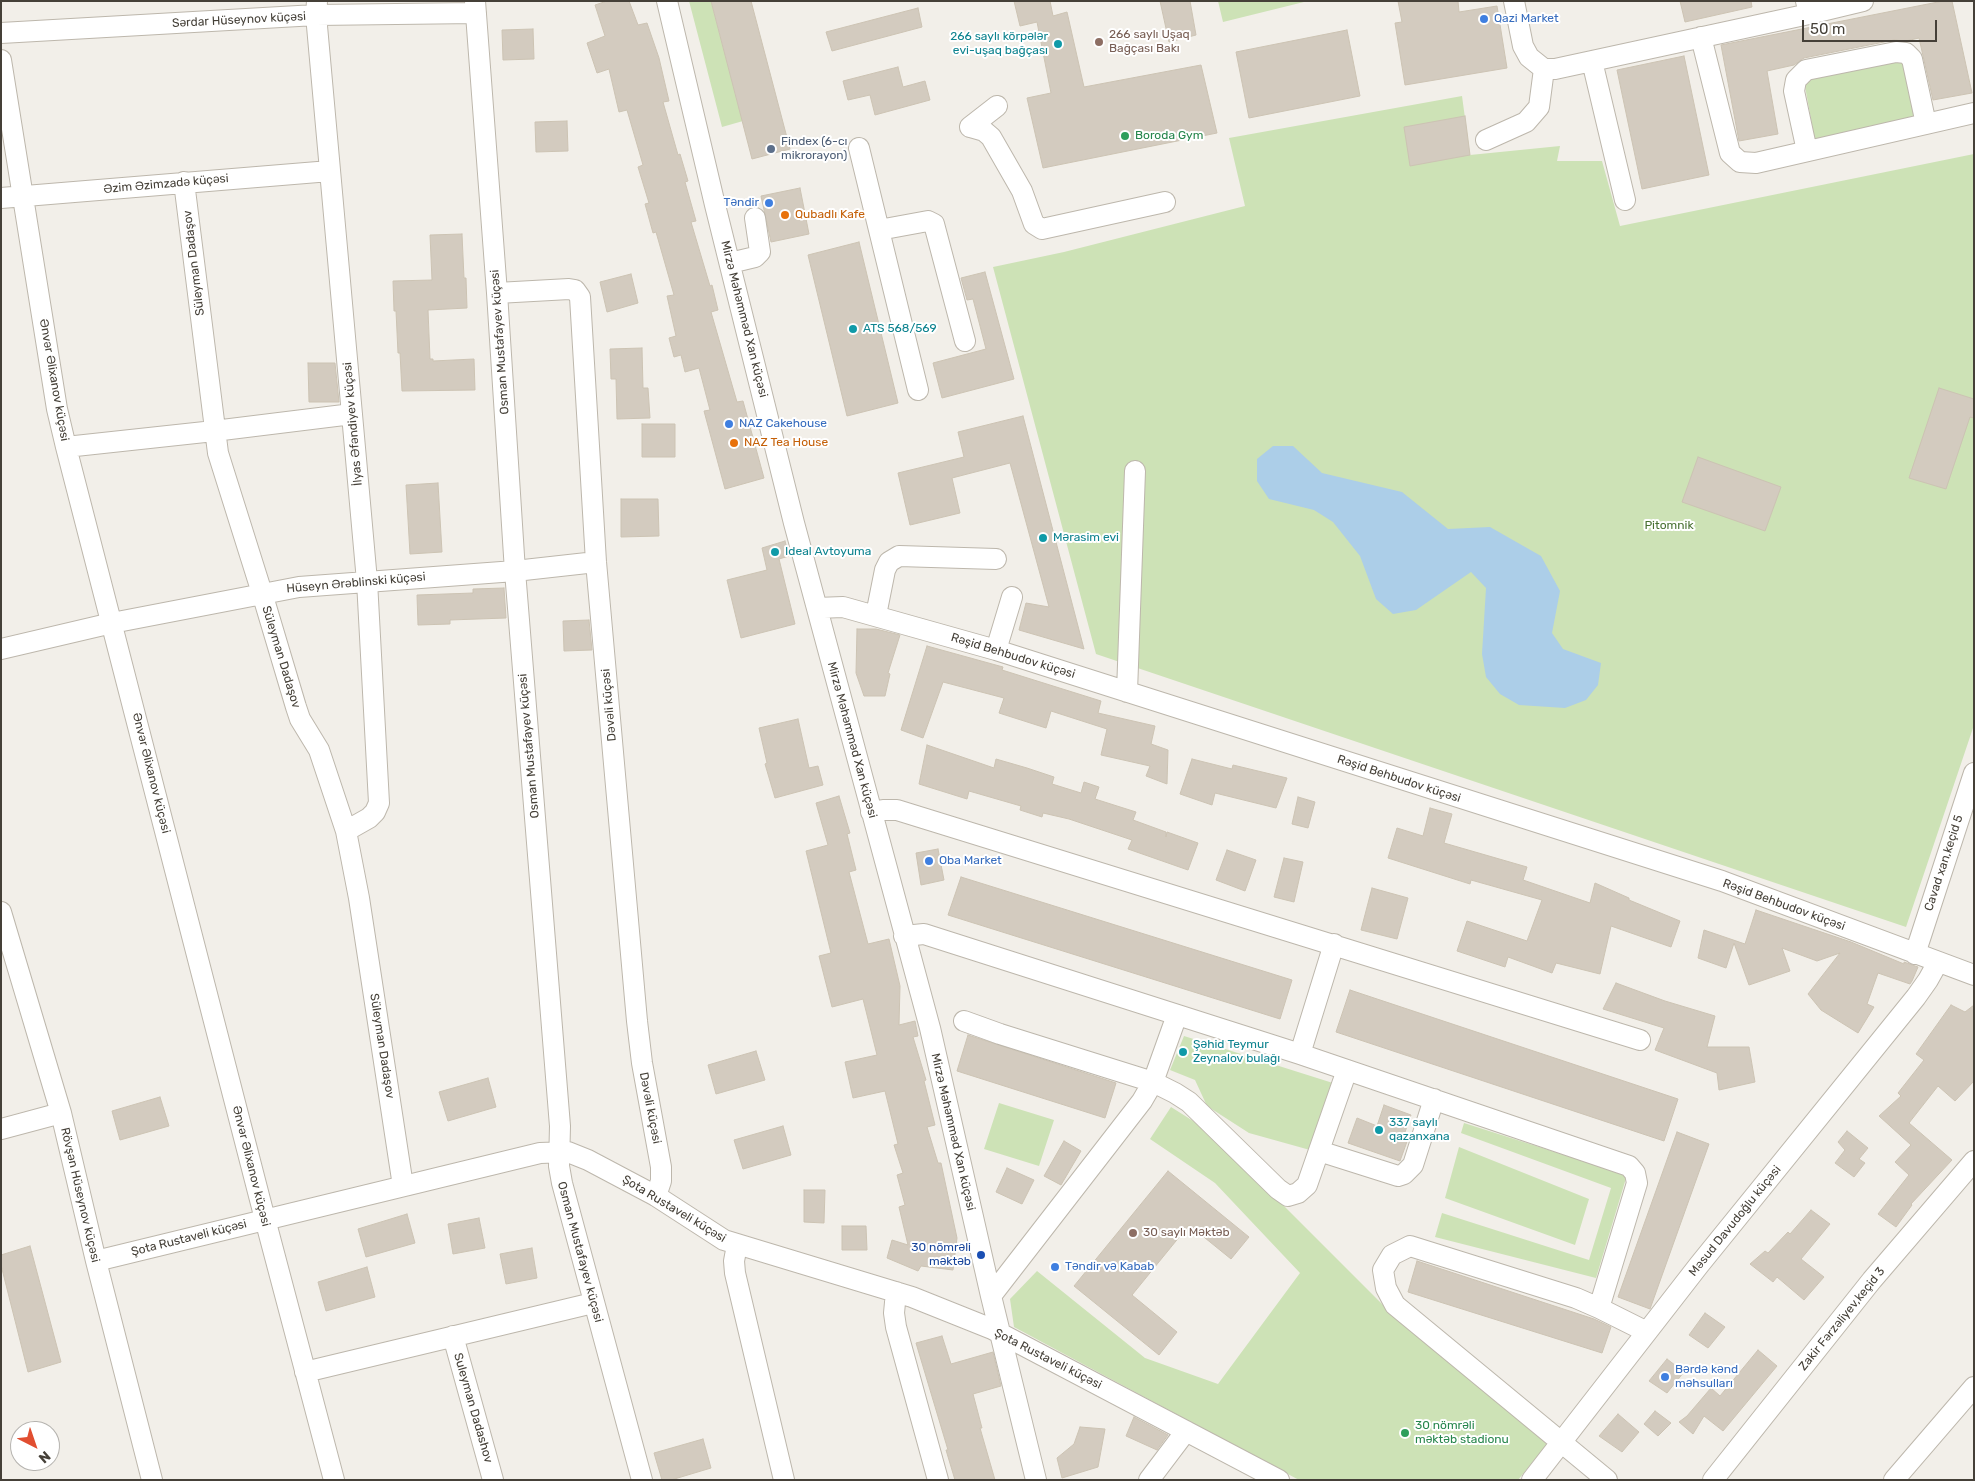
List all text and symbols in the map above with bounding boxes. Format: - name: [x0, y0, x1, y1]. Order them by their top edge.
- street label: Sərdar Hüseynov küçəsi: [172, 9, 306, 31]
- scale bar: [1805, 10, 1940, 42]
- place label: Qazi Market: [1494, 12, 1559, 26]
- marker: Qazi Market: [1478, 13, 1490, 25]
- text: 50 m: [1810, 20, 1845, 38]
- place label: 266 saylı Uşaq Bağçası Bakı: [1109, 28, 1190, 56]
- place label: 266 saylı körpələr evi-uşaq bağçası: [950, 30, 1048, 58]
- marker: 266 saylı Uşaq Bağçası Bakı: [1093, 36, 1105, 48]
- marker: 266 saylı körpələr evi-uşaq bağçası: [1052, 38, 1064, 50]
- place label: Boroda Gym: [1135, 129, 1203, 143]
- marker: Boroda Gym: [1119, 130, 1131, 142]
- place label: Findex (6-cı mikrorayon): [781, 135, 847, 163]
- marker: Findex (6-cı mikrorayon): [765, 143, 777, 155]
- street label: Əzim Əzimzadə küçəsi: [103, 171, 229, 197]
- place label: Təndir: [724, 196, 759, 210]
- marker: Təndir: [763, 197, 775, 209]
- place label: Qubadlı Kafe: [795, 208, 865, 222]
- street label: Süleyman Dadaşov: [180, 209, 208, 317]
- marker: Qubadlı Kafe: [779, 209, 791, 221]
- street label: Mirzə Məhəmməd Xan küçəsi: [718, 239, 770, 399]
- street label: Osman Mustafayev küçəsi: [488, 269, 512, 415]
- street label: Ənvər Əlixanov küçəsi: [36, 318, 72, 442]
- place label: ATS 568/569: [863, 322, 937, 336]
- marker: ATS 568/569: [847, 323, 859, 335]
- street label: İlyas Əfəndiyev küçəsi: [340, 362, 366, 486]
- place label: NAZ Cakehouse: [739, 417, 827, 431]
- marker: NAZ Cakehouse: [723, 418, 735, 430]
- place label: NAZ Tea House: [744, 436, 828, 450]
- marker: NAZ Tea House: [728, 437, 740, 449]
- park label: Pitomnik: [1644, 519, 1694, 533]
- place label: Mərasim evi: [1053, 531, 1119, 545]
- marker: Mərasim evi: [1037, 532, 1049, 544]
- place label: Ideal Avtoyuma: [785, 545, 871, 559]
- marker: Ideal Avtoyuma: [769, 546, 781, 558]
- street label: Hüseyn Ərəblinski küçəsi: [286, 570, 426, 596]
- street label: Süleyman Dadaşov: [259, 604, 303, 710]
- street label: Rəşid Behbudov küçəsi: [949, 630, 1077, 682]
- street label: Mirzə Məhəmməd Xan küçəsi: [824, 660, 880, 820]
- street label: Dəvəli küçəsi: [599, 668, 619, 742]
- street label: Osman Mustafayev küçəsi: [516, 673, 542, 819]
- street label: Ənvər Əlixanov küçəsi: [129, 711, 173, 835]
- street label: Rəşid Behbudov küçəsi: [1335, 752, 1463, 806]
- street label: Cavad xan,keçid 5: [1922, 813, 1966, 913]
- place label: Oba Market: [939, 854, 1002, 868]
- marker: Oba Market: [923, 855, 935, 867]
- street label: Rəşid Behbudov küçəsi: [1721, 876, 1847, 934]
- street label: Süleyman Dadaşov: [367, 992, 397, 1100]
- place label: Şəhid Teymur Zeynalov bulağı: [1193, 1038, 1280, 1066]
- marker: Şəhid Teymur Zeynalov bulağı: [1177, 1046, 1189, 1058]
- street label: Mirzə Məhəmməd Xan küçəsi: [928, 1052, 978, 1212]
- street label: Dəvəli küçəsi: [636, 1071, 664, 1145]
- street label: Ənvər Əlixanov küçəsi: [229, 1104, 273, 1228]
- place label: 337 saylı qazanxana: [1389, 1116, 1450, 1144]
- marker: 337 saylı qazanxana: [1373, 1124, 1385, 1136]
- street label: Rövşən Hüseynov küçəsi: [57, 1126, 103, 1264]
- street label: Məsud Davudoğlu küçəsi: [1686, 1163, 1784, 1279]
- street label: Şota Rustaveli küçəsi: [619, 1172, 729, 1246]
- street label: Osman Mustafayev küçəsi: [554, 1180, 606, 1324]
- street label: Şota Rustaveli küçəsi: [130, 1217, 248, 1259]
- place label: 30 saylı Məktəb: [1143, 1226, 1230, 1240]
- marker: 30 saylı Məktəb: [1127, 1227, 1139, 1239]
- place label: 30 nömrəli məktəb: [911, 1241, 971, 1269]
- marker: 30 nömrəli məktəb: [975, 1249, 987, 1261]
- place label: Təndir və Kabab: [1065, 1260, 1154, 1274]
- marker: Təndir və Kabab: [1049, 1261, 1061, 1273]
- street label: Zakir Fərzəliyev,keçid 3: [1796, 1264, 1888, 1374]
- street label: Şota Rustaveli küçəsi: [992, 1326, 1104, 1392]
- street label: Suleyman Dadashov: [450, 1351, 496, 1465]
- place label: Bərdə kənd məhsulları: [1675, 1363, 1738, 1391]
- marker: Bərdə kənd məhsulları: [1659, 1371, 1671, 1383]
- place label: 30 nömrəli məktəb stadionu: [1415, 1419, 1509, 1447]
- north arrow: [10, 1421, 60, 1471]
- marker: 30 nömrəli məktəb stadionu: [1399, 1427, 1411, 1439]
- text: N: [35, 1447, 54, 1467]

